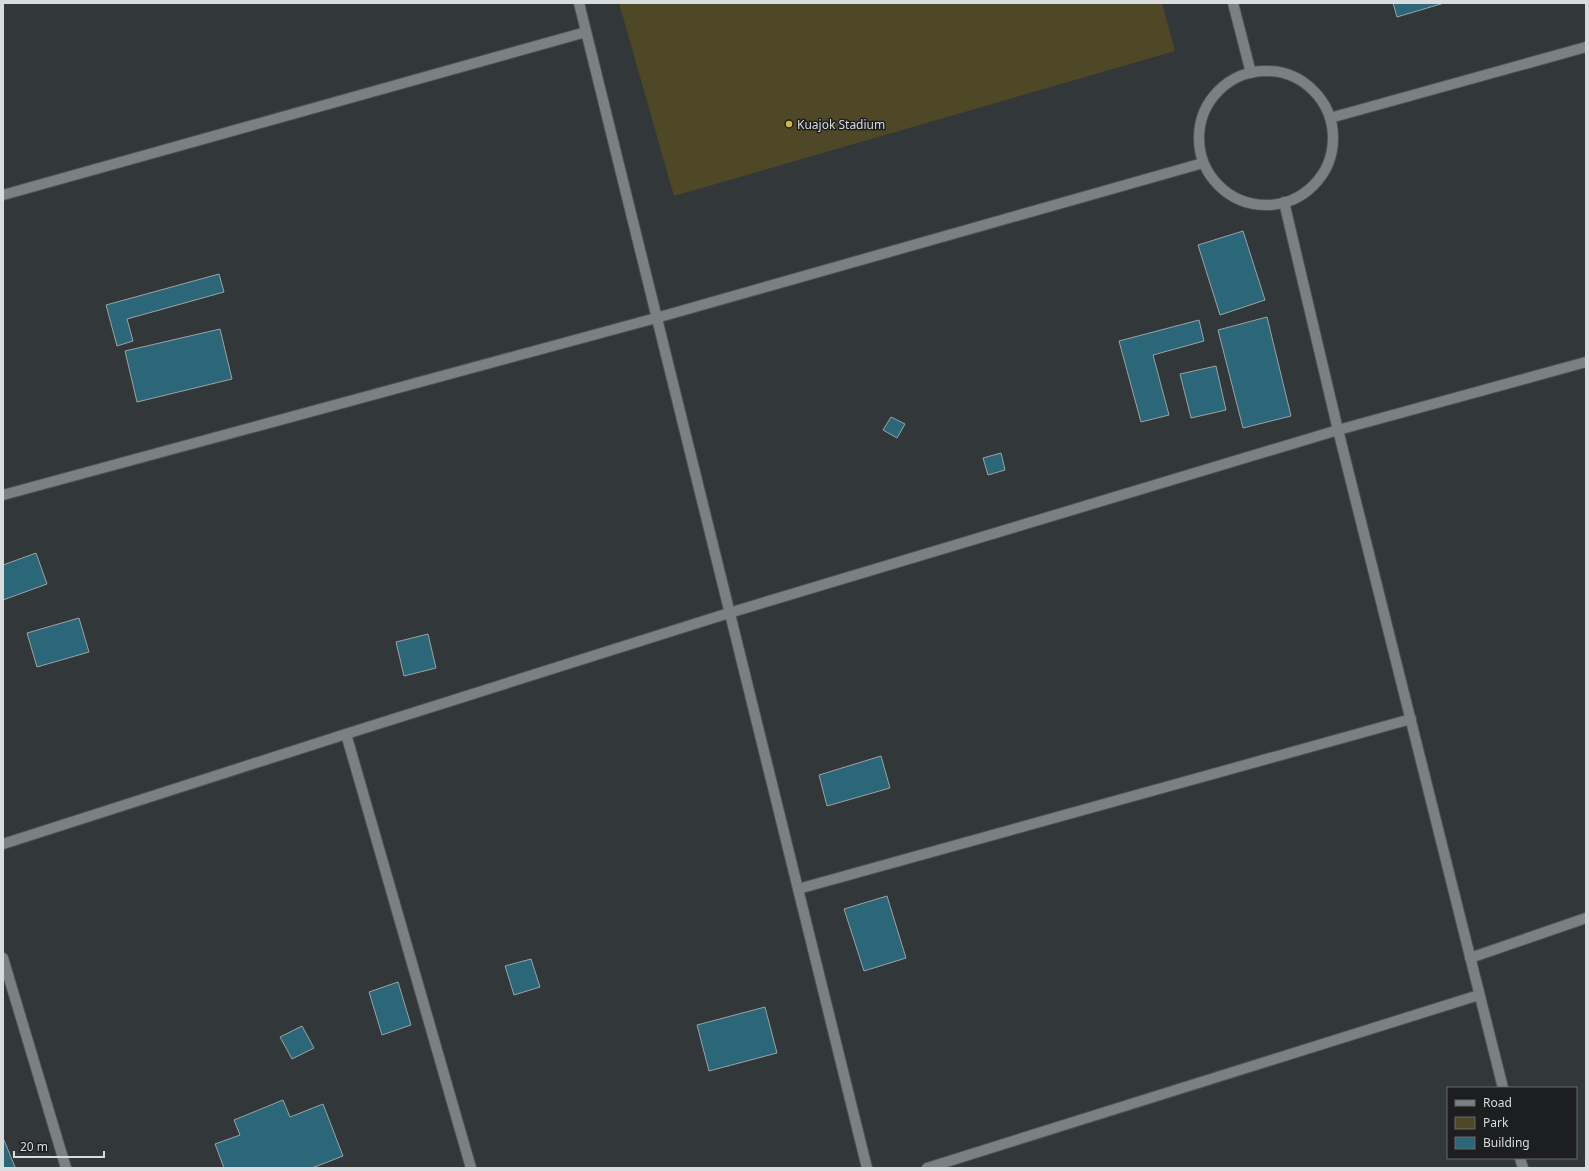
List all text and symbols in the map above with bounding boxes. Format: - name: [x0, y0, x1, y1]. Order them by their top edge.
- place label: Kuajok Stadium: [797, 116, 885, 133]
- marker: Kuajok Stadium: [784, 119, 794, 129]
- legend: [1447, 1087, 1577, 1159]
- text: Road: [1483, 1094, 1512, 1111]
- text: Park: [1483, 1114, 1509, 1131]
- scale bar: [14, 1133, 104, 1159]
- text: Building: [1483, 1134, 1530, 1151]
- text: 20 m: [20, 1138, 48, 1155]

